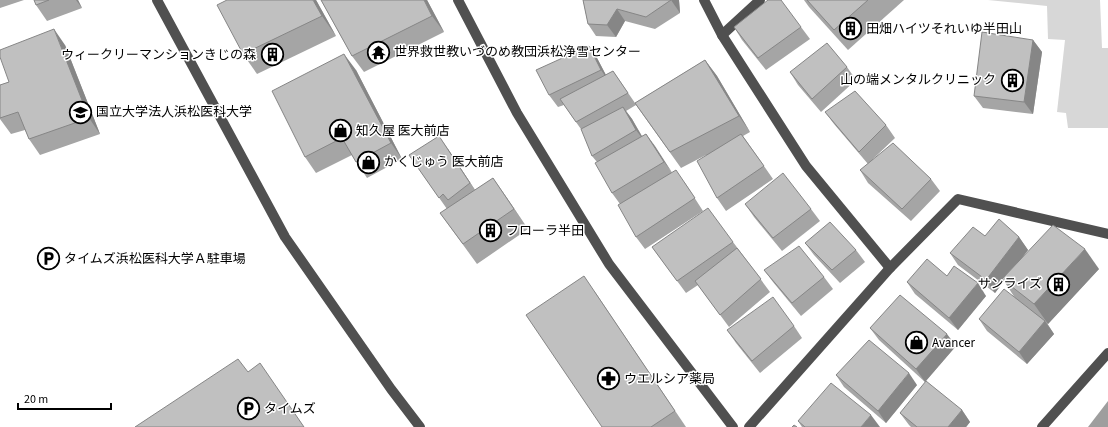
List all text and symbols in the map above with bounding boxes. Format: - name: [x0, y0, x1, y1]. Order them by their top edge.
- building icon: 田畑ハイツそれいゆ半田山: [837, 16, 863, 42]
- place label: 田畑ハイツそれいゆ半田山: [866, 20, 1022, 38]
- temple icon: 世界救世教いづのめ教団浜松浄雪センター: [365, 39, 391, 65]
- building icon: ウィークリーマンションきじの森: [259, 42, 285, 68]
- place label: 世界救世教いづのめ教団浜松浄雪センター: [394, 43, 641, 61]
- place label: ウィークリーマンションきじの森: [61, 46, 256, 64]
- building icon: 山の端メンタルクリニック: [999, 67, 1025, 93]
- place label: 山の端メンタルクリニック: [840, 71, 996, 89]
- school or university icon: 国立大学法人浜松医科大学: [67, 99, 93, 125]
- place label: 国立大学法人浜松医科大学: [96, 103, 252, 121]
- shop icon: 知久屋 医大前店: [328, 118, 354, 144]
- place label: 知久屋 医大前店: [356, 122, 450, 140]
- shop icon: かくじゅう 医大前店: [355, 149, 381, 175]
- place label: かくじゅう 医大前店: [384, 153, 504, 171]
- building icon: フローラ半田: [478, 218, 504, 244]
- place label: フローラ半田: [506, 222, 584, 240]
- parking icon: タイムズ浜松医科大学Ａ駐車場: [36, 246, 62, 272]
- place label: タイムズ浜松医科大学Ａ駐車場: [64, 250, 246, 268]
- building icon: サンライズ: [1045, 271, 1071, 297]
- place label: サンライズ: [977, 275, 1042, 293]
- shop icon: Avancer: [904, 330, 930, 356]
- place label: Avancer: [932, 334, 976, 352]
- pharmacy icon: ウエルシア薬局: [595, 366, 621, 392]
- place label: ウエルシア薬局: [624, 370, 715, 388]
- scale bar: [18, 385, 111, 411]
- text: 20 m: [24, 391, 48, 408]
- parking icon: タイムズ: [235, 396, 261, 422]
- place label: タイムズ: [264, 400, 316, 418]

